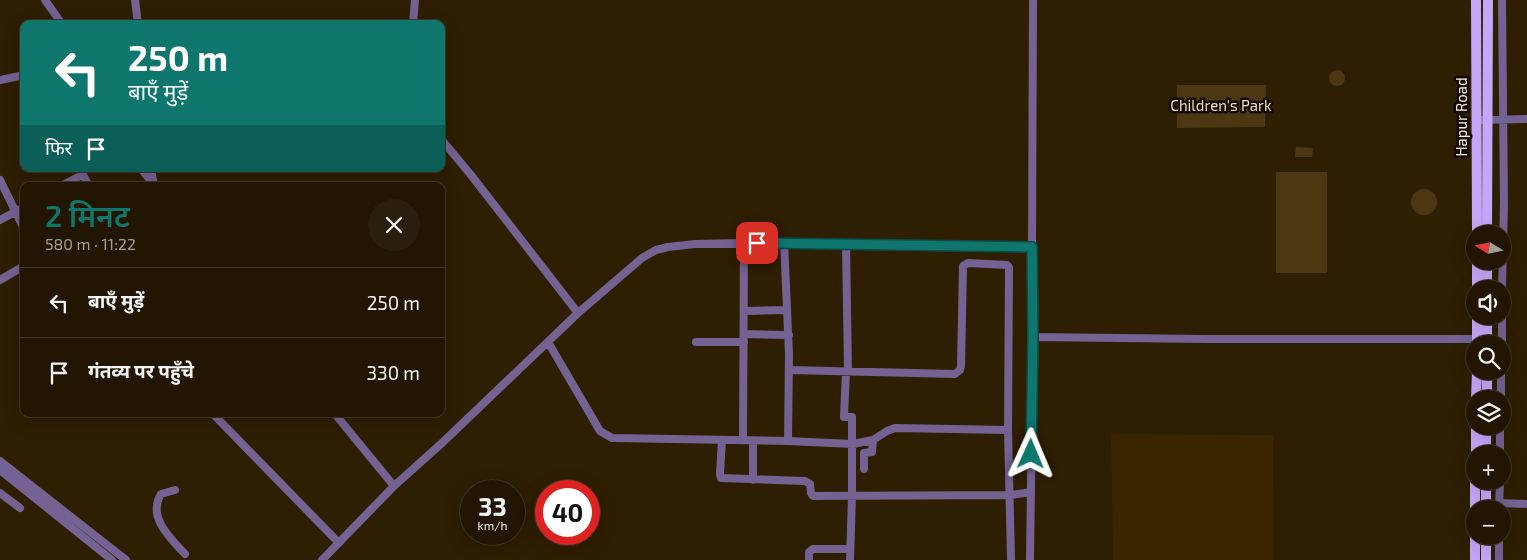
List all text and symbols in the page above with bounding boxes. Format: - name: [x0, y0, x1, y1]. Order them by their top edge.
- text: 250 m: [128, 36, 228, 78]
- icon: left: [45, 40, 110, 105]
- street label: Hapur Road: [1452, 77, 1470, 157]
- text: बाएँ मुड़ें: [128, 78, 188, 104]
- park label: Children's Park: [1170, 96, 1272, 114]
- icon: arrive: [82, 135, 110, 163]
- text: फिर: [45, 136, 72, 159]
- text: 2 मिनट: [45, 197, 130, 233]
- button: close: [368, 199, 420, 251]
- pin: [736, 222, 778, 264]
- north arrow: [1466, 225, 1511, 270]
- map controls: [1466, 225, 1511, 545]
- icon: arrive: [743, 229, 771, 257]
- text: 580 m · 11:22: [45, 234, 136, 253]
- button: sound: [1466, 280, 1511, 325]
- icon: left: [45, 289, 73, 317]
- text: बाएँ मुड़ें: [88, 289, 144, 312]
- text: 250 m: [367, 291, 420, 314]
- button: search: [1466, 335, 1511, 380]
- icon: arrive: [45, 359, 73, 387]
- text: गंतव्य पर पहुँचे: [88, 359, 194, 382]
- text: 330 m: [367, 361, 420, 384]
- button: layers: [1466, 390, 1511, 435]
- position arrow: [1004, 427, 1056, 479]
- button: +: [1466, 445, 1511, 490]
- speed limit sign: 40: [535, 480, 600, 545]
- text: 33: [478, 491, 507, 521]
- button: −: [1466, 500, 1511, 545]
- text: km/h: [478, 518, 507, 532]

